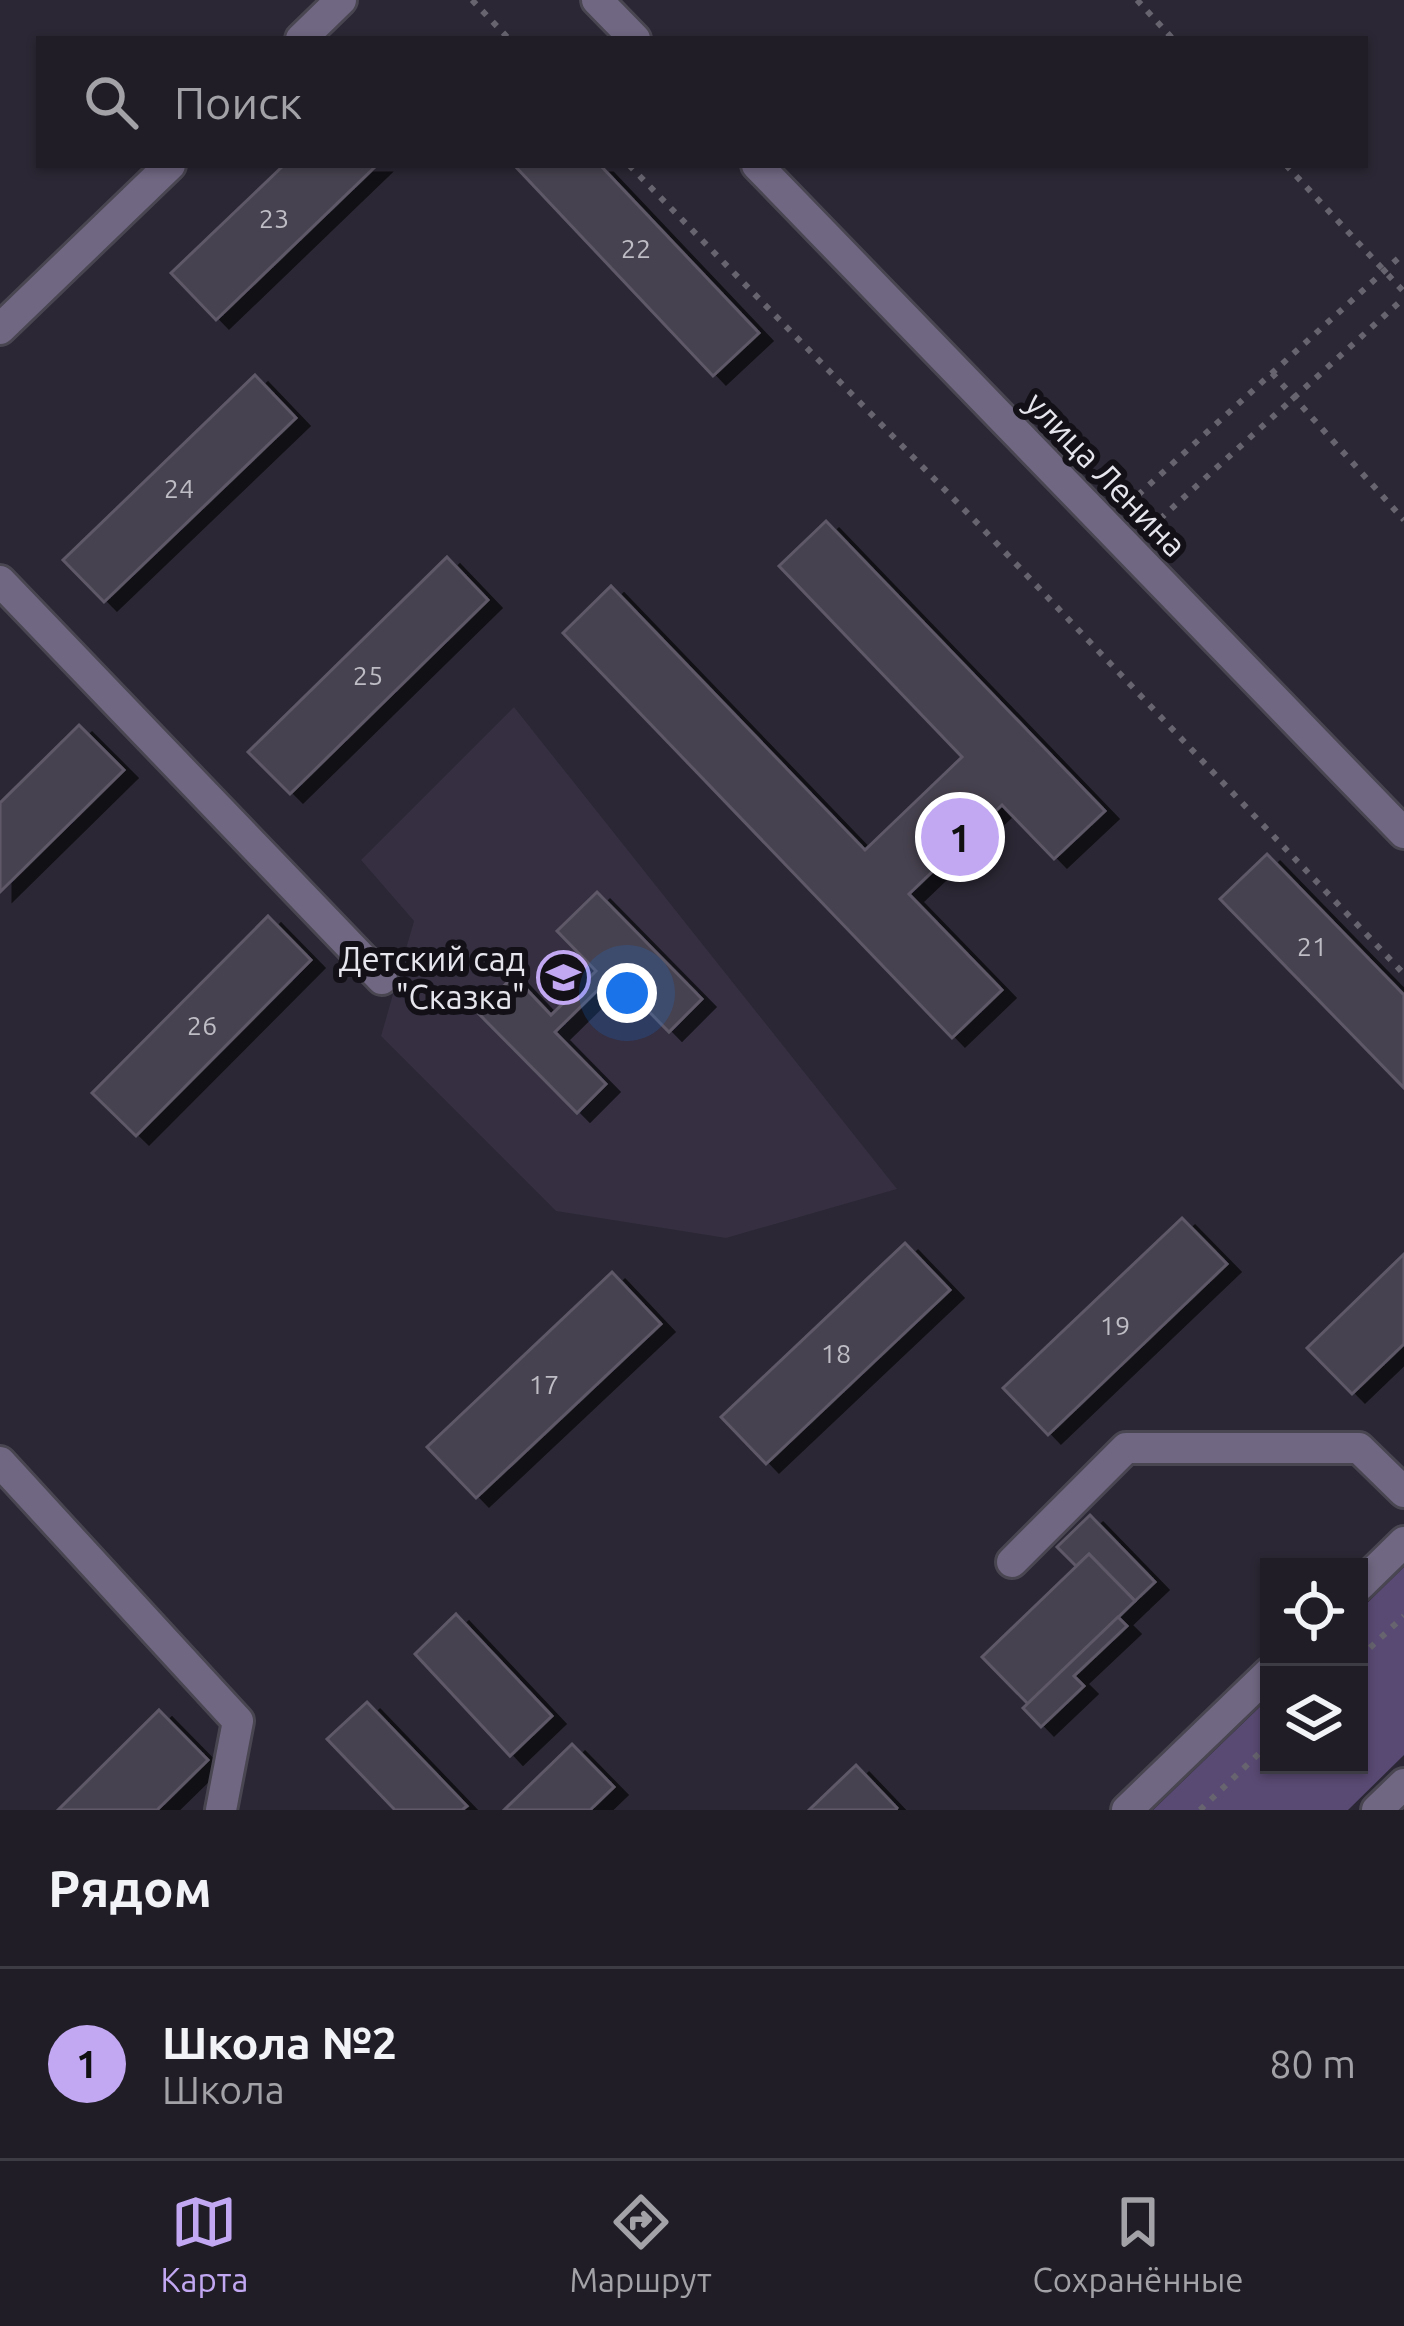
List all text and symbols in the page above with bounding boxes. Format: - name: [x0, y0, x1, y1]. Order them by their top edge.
- search box: [36, 36, 1368, 168]
- icon: search: [78, 69, 144, 135]
- text: Поиск: [174, 77, 302, 128]
- house number: 23: [259, 203, 289, 233]
- house number: 22: [621, 233, 651, 263]
- street label: улица Ленина: [1019, 384, 1194, 563]
- house number: 24: [164, 473, 194, 503]
- house number: 25: [353, 660, 383, 690]
- pin: 1: [921, 792, 999, 882]
- house number: 21: [1297, 931, 1327, 961]
- place label: Детский сад "Сказка": [339, 940, 525, 1015]
- school or university icon: Детский сад "Сказка": [536, 950, 592, 1006]
- your location: [597, 963, 657, 1023]
- house number: 26: [187, 1010, 217, 1040]
- house number: 19: [1100, 1310, 1130, 1340]
- house number: 18: [821, 1338, 851, 1368]
- house number: 17: [529, 1369, 559, 1399]
- map controls: [1260, 1558, 1368, 1774]
- button: locate: [1260, 1558, 1368, 1666]
- button: layers: [1260, 1666, 1368, 1774]
- text: Рядом: [48, 1859, 212, 1917]
- text: Школа №2: [162, 2017, 397, 2068]
- text: 1: [76, 2042, 98, 2085]
- text: 80 m: [1269, 2042, 1356, 2085]
- text: Школа: [162, 2068, 285, 2111]
- tab: Карта: [160, 2189, 248, 2298]
- tab: Маршрут: [569, 2189, 712, 2298]
- tab: Сохранённые: [1033, 2189, 1244, 2298]

